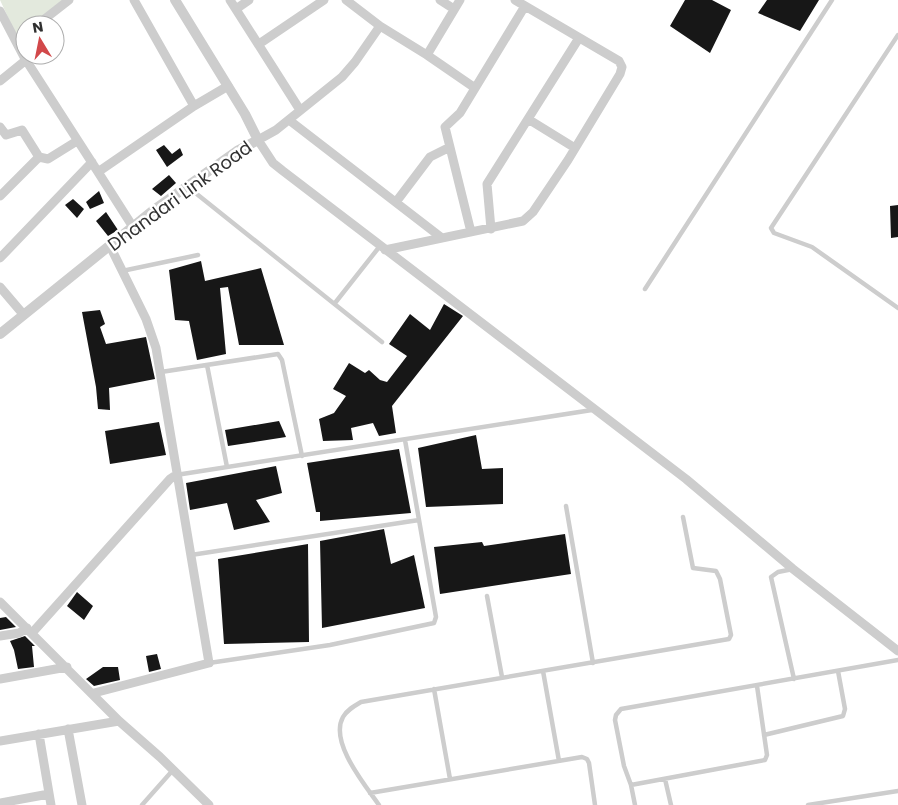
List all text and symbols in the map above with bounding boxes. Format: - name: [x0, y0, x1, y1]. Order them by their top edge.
- north arrow: [15, 15, 65, 65]
- text: N: [31, 16, 45, 38]
- street label: Dhandari Link Road: [102, 135, 257, 257]

